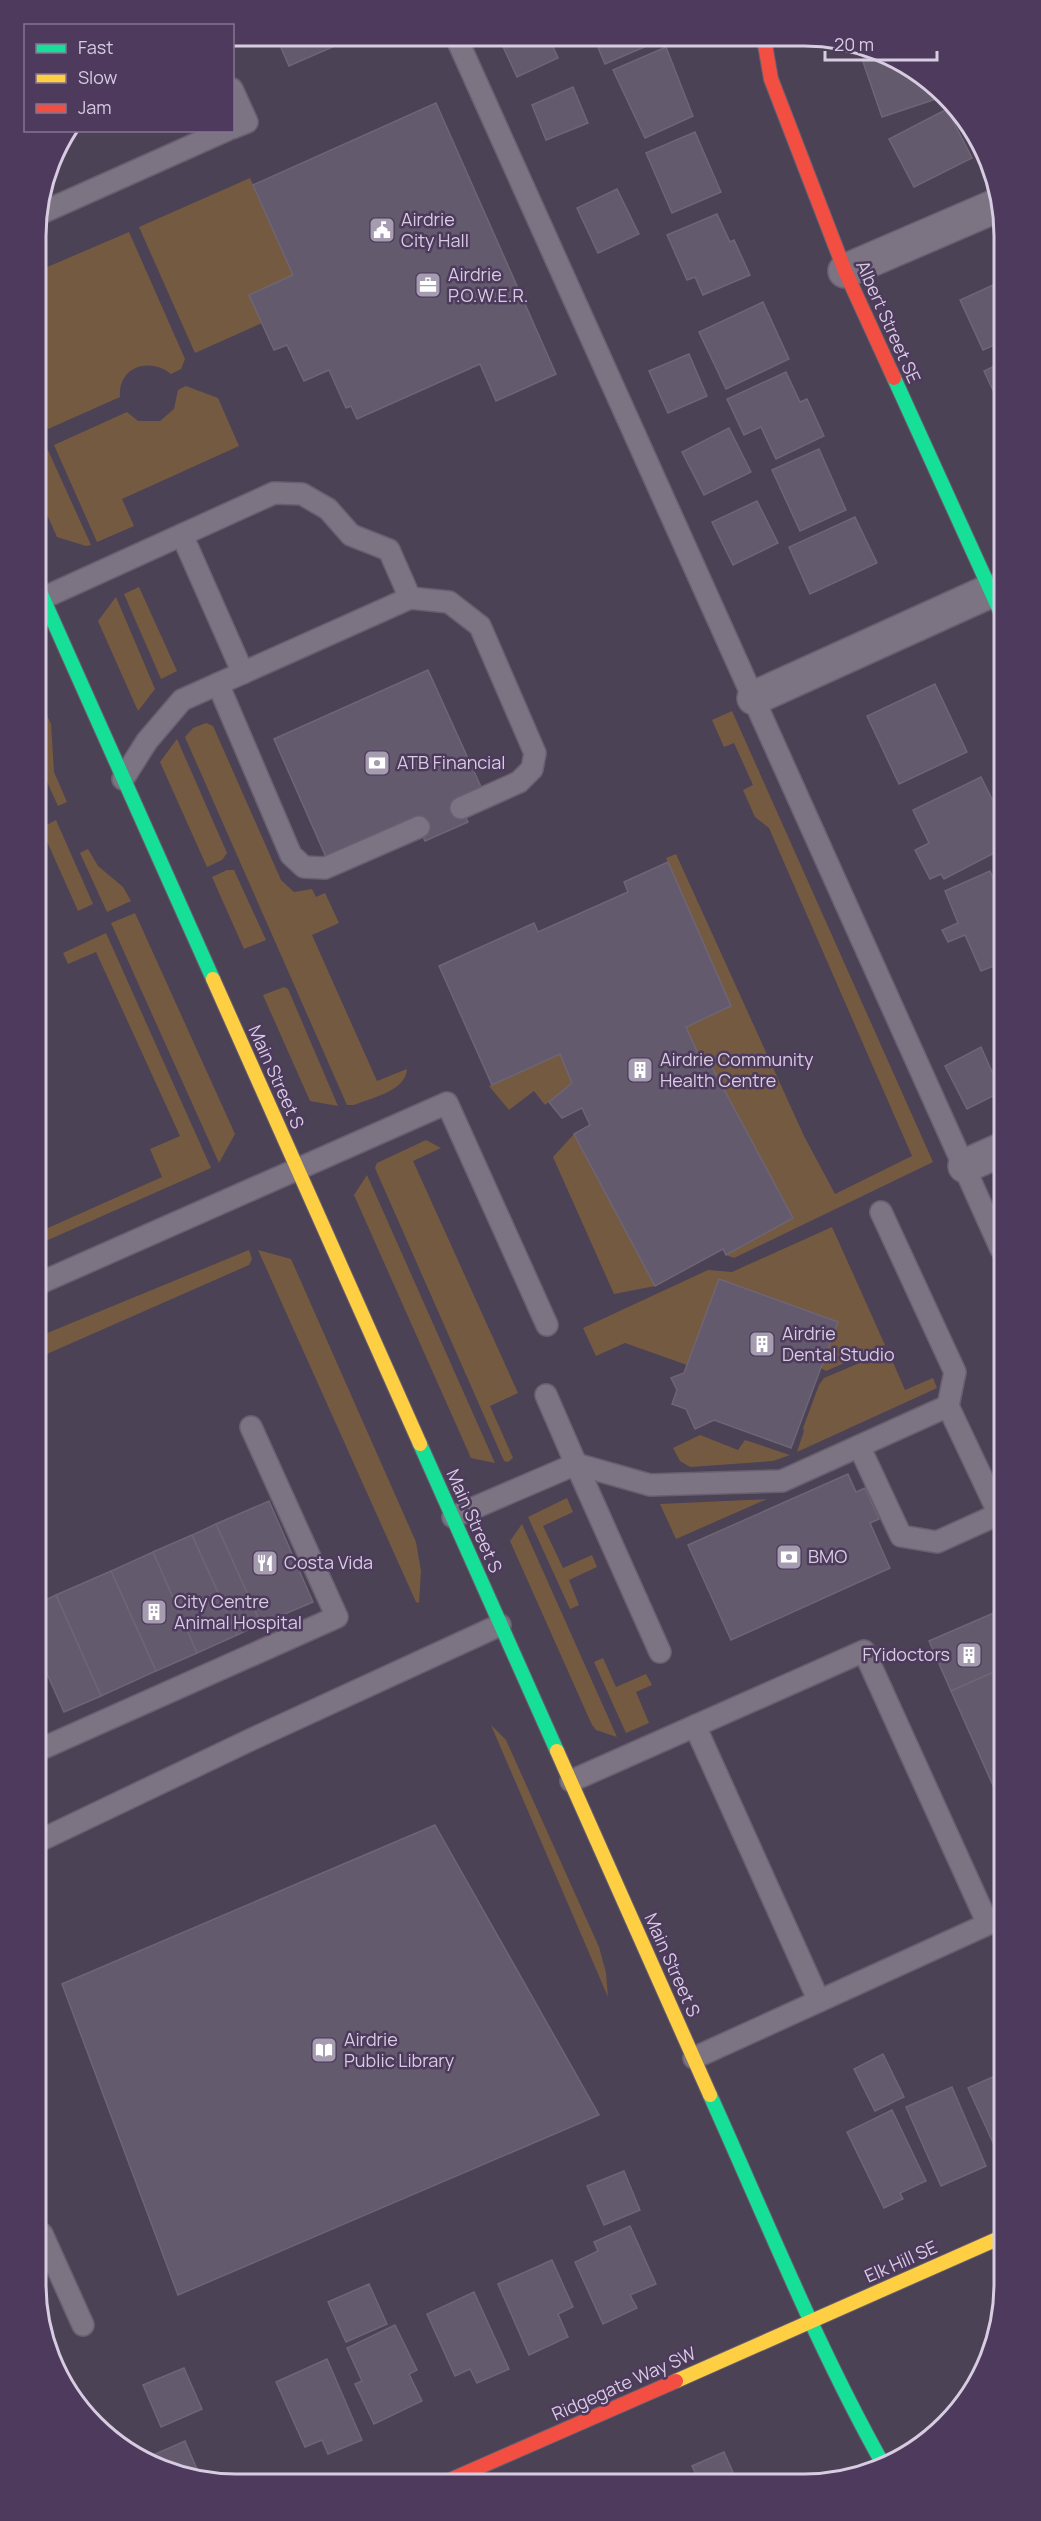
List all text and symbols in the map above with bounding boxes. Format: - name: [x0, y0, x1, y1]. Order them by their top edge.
- legend: [24, 24, 234, 132]
- scale bar: [825, 24, 938, 62]
- text: 20 m: [834, 32, 874, 56]
- text: Fast: [78, 35, 113, 59]
- text: Slow: [78, 65, 118, 89]
- text: Jam: [78, 95, 112, 119]
- place label: Airdrie City Hall: [401, 207, 469, 252]
- public building icon: Airdrie City Hall: [367, 215, 397, 245]
- street label: Albert Street SE: [851, 256, 927, 387]
- place label: Airdrie P.O.W.E.R.: [448, 262, 528, 307]
- office icon: Airdrie P.O.W.E.R.: [413, 270, 443, 300]
- bank icon: ATB Financial: [362, 748, 392, 778]
- place label: ATB Financial: [397, 750, 505, 774]
- street label: Main Street S: [243, 1021, 310, 1132]
- place label: Airdrie Community Health Centre: [660, 1047, 814, 1092]
- building icon: Airdrie Community Health Centre: [625, 1055, 655, 1085]
- place label: Airdrie Dental Studio: [782, 1321, 895, 1366]
- building icon: Airdrie Dental Studio: [747, 1329, 777, 1359]
- street label: Main Street S: [441, 1465, 508, 1576]
- bank icon: BMO: [774, 1542, 804, 1572]
- place label: BMO: [808, 1544, 847, 1568]
- restaurant icon: Costa Vida: [250, 1548, 280, 1578]
- place label: Costa Vida: [284, 1550, 373, 1574]
- place label: City Centre Animal Hospital: [174, 1589, 302, 1634]
- building icon: City Centre Animal Hospital: [139, 1597, 169, 1627]
- building icon: FYidoctors: [954, 1640, 984, 1670]
- place label: FYidoctors: [862, 1642, 950, 1666]
- street label: Main Street S: [639, 1909, 706, 2020]
- place label: Airdrie Public Library: [344, 2027, 455, 2072]
- library icon: Airdrie Public Library: [309, 2035, 339, 2065]
- street label: Elk Hill SE: [861, 2234, 941, 2288]
- street label: Ridgegate Way SW: [548, 2341, 699, 2426]

